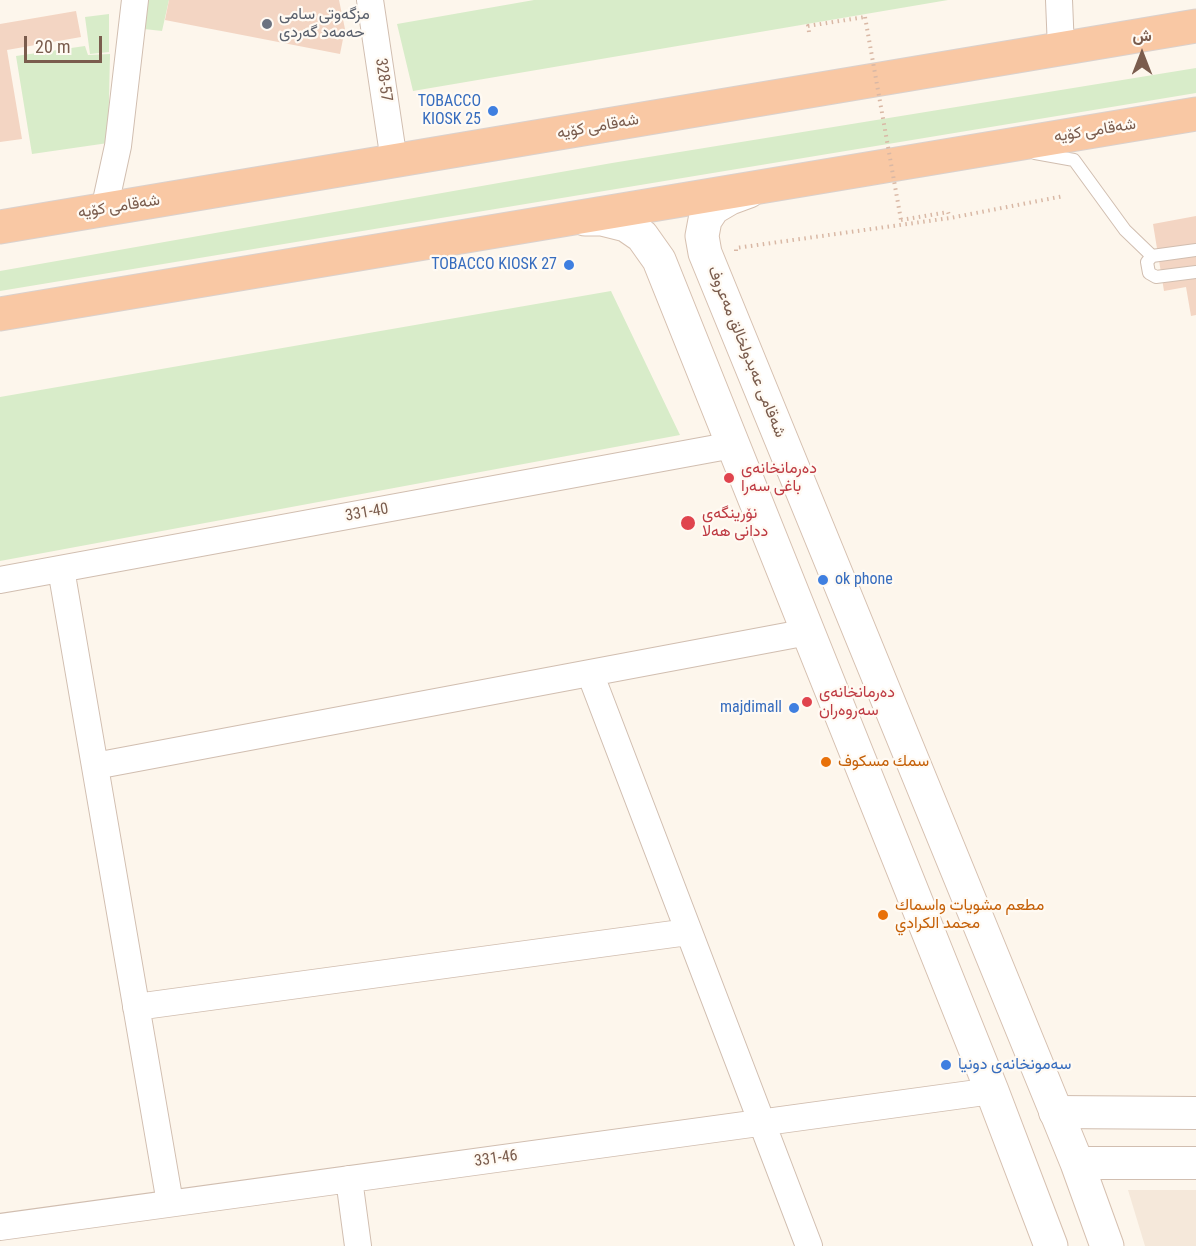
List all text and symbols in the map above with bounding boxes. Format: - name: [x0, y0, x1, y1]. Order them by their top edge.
- place label: مزگەوتی سامی حەمەد گەردی: [279, 5, 370, 43]
- marker: مزگەوتی سامی حەمەد گەردی: [260, 17, 274, 31]
- scale bar: [27, 24, 105, 62]
- north arrow: [1112, 24, 1172, 84]
- text: ش: [1132, 26, 1152, 45]
- text: 20 m: [35, 36, 70, 57]
- street label: 328-57: [370, 57, 396, 103]
- place label: TOBACCO KIOSK 25: [418, 92, 481, 130]
- marker: TOBACCO KIOSK 25: [486, 104, 500, 118]
- street label: شەقامی کۆیە: [556, 110, 640, 144]
- street label: شەقامی کۆیە: [1053, 115, 1137, 147]
- street label: شەقامی کۆیە: [77, 191, 161, 223]
- place label: TOBACCO KIOSK 27: [431, 255, 557, 275]
- marker: TOBACCO KIOSK 27: [562, 258, 576, 272]
- street label: شەقامی عەبدولخالق مەعروف: [703, 263, 789, 441]
- place label: دەرمانخانەی باغی سەرا: [741, 459, 817, 497]
- marker: دەرمانخانەی باغی سەرا: [722, 471, 736, 485]
- street label: 331-40: [344, 500, 390, 526]
- place label: نۆرینگەی ددانی هەلا: [702, 504, 768, 542]
- marker: نۆرینگەی ددانی هەلا: [679, 514, 697, 532]
- place label: ok phone: [835, 570, 893, 590]
- marker: ok phone: [816, 573, 830, 587]
- place label: دەرمانخانەی سەروەران: [819, 683, 895, 721]
- marker: دەرمانخانەی سەروەران: [800, 695, 814, 709]
- place label: majdimall: [720, 698, 782, 718]
- marker: majdimall: [787, 701, 801, 715]
- place label: سمك مسكوف: [838, 752, 929, 772]
- marker: سمك مسكوف: [819, 755, 833, 769]
- place label: مطعم مشويات واسماك محمد الكرادي: [895, 896, 1044, 934]
- marker: مطعم مشويات واسماك محمد الكرادي: [876, 908, 890, 922]
- place label: سەمونخانەی دونیا: [958, 1055, 1071, 1075]
- marker: سەمونخانەی دونیا: [939, 1058, 953, 1072]
- street label: 331-46: [473, 1146, 519, 1172]

